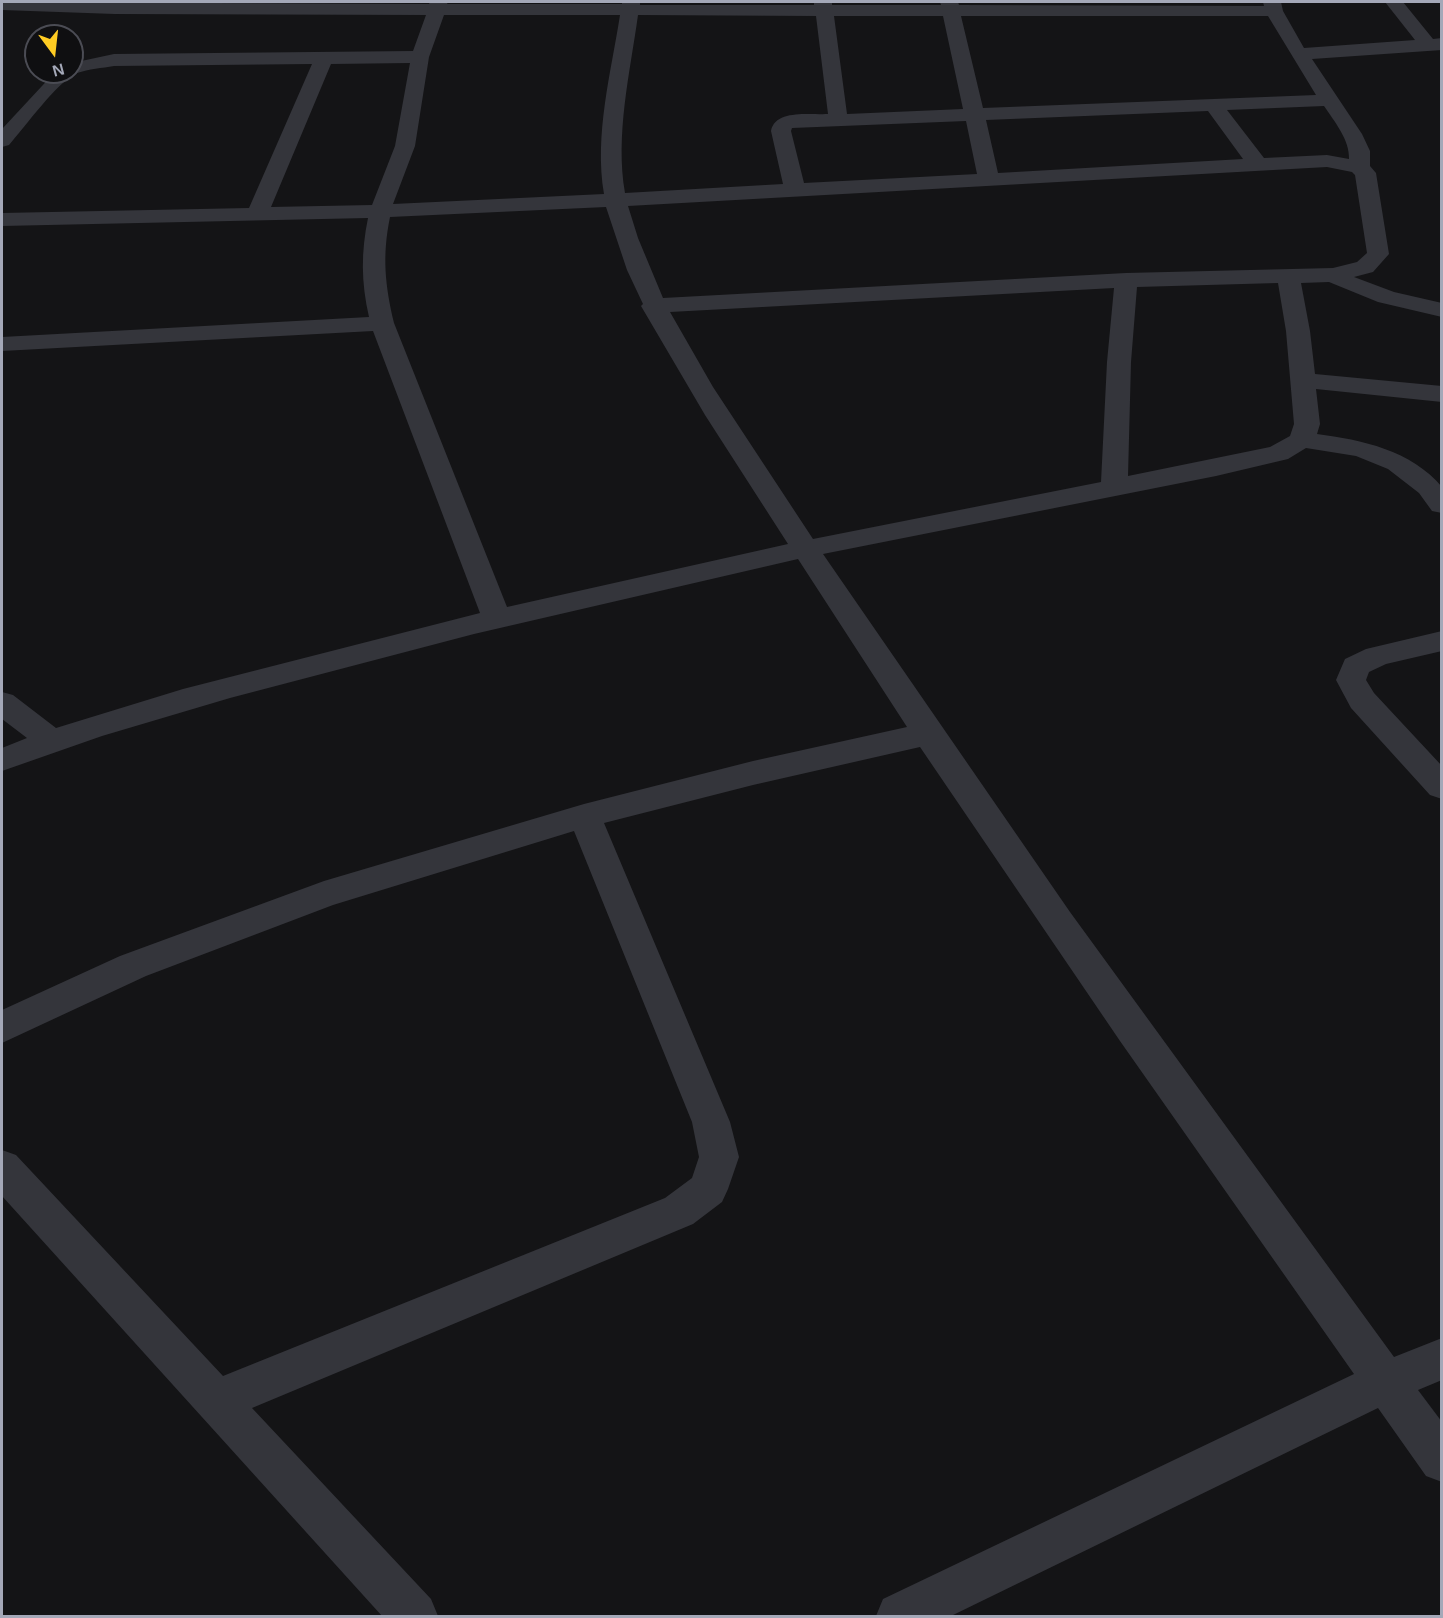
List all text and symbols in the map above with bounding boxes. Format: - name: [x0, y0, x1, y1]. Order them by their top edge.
- north arrow: [24, 24, 84, 84]
- text: N: [50, 60, 66, 80]

